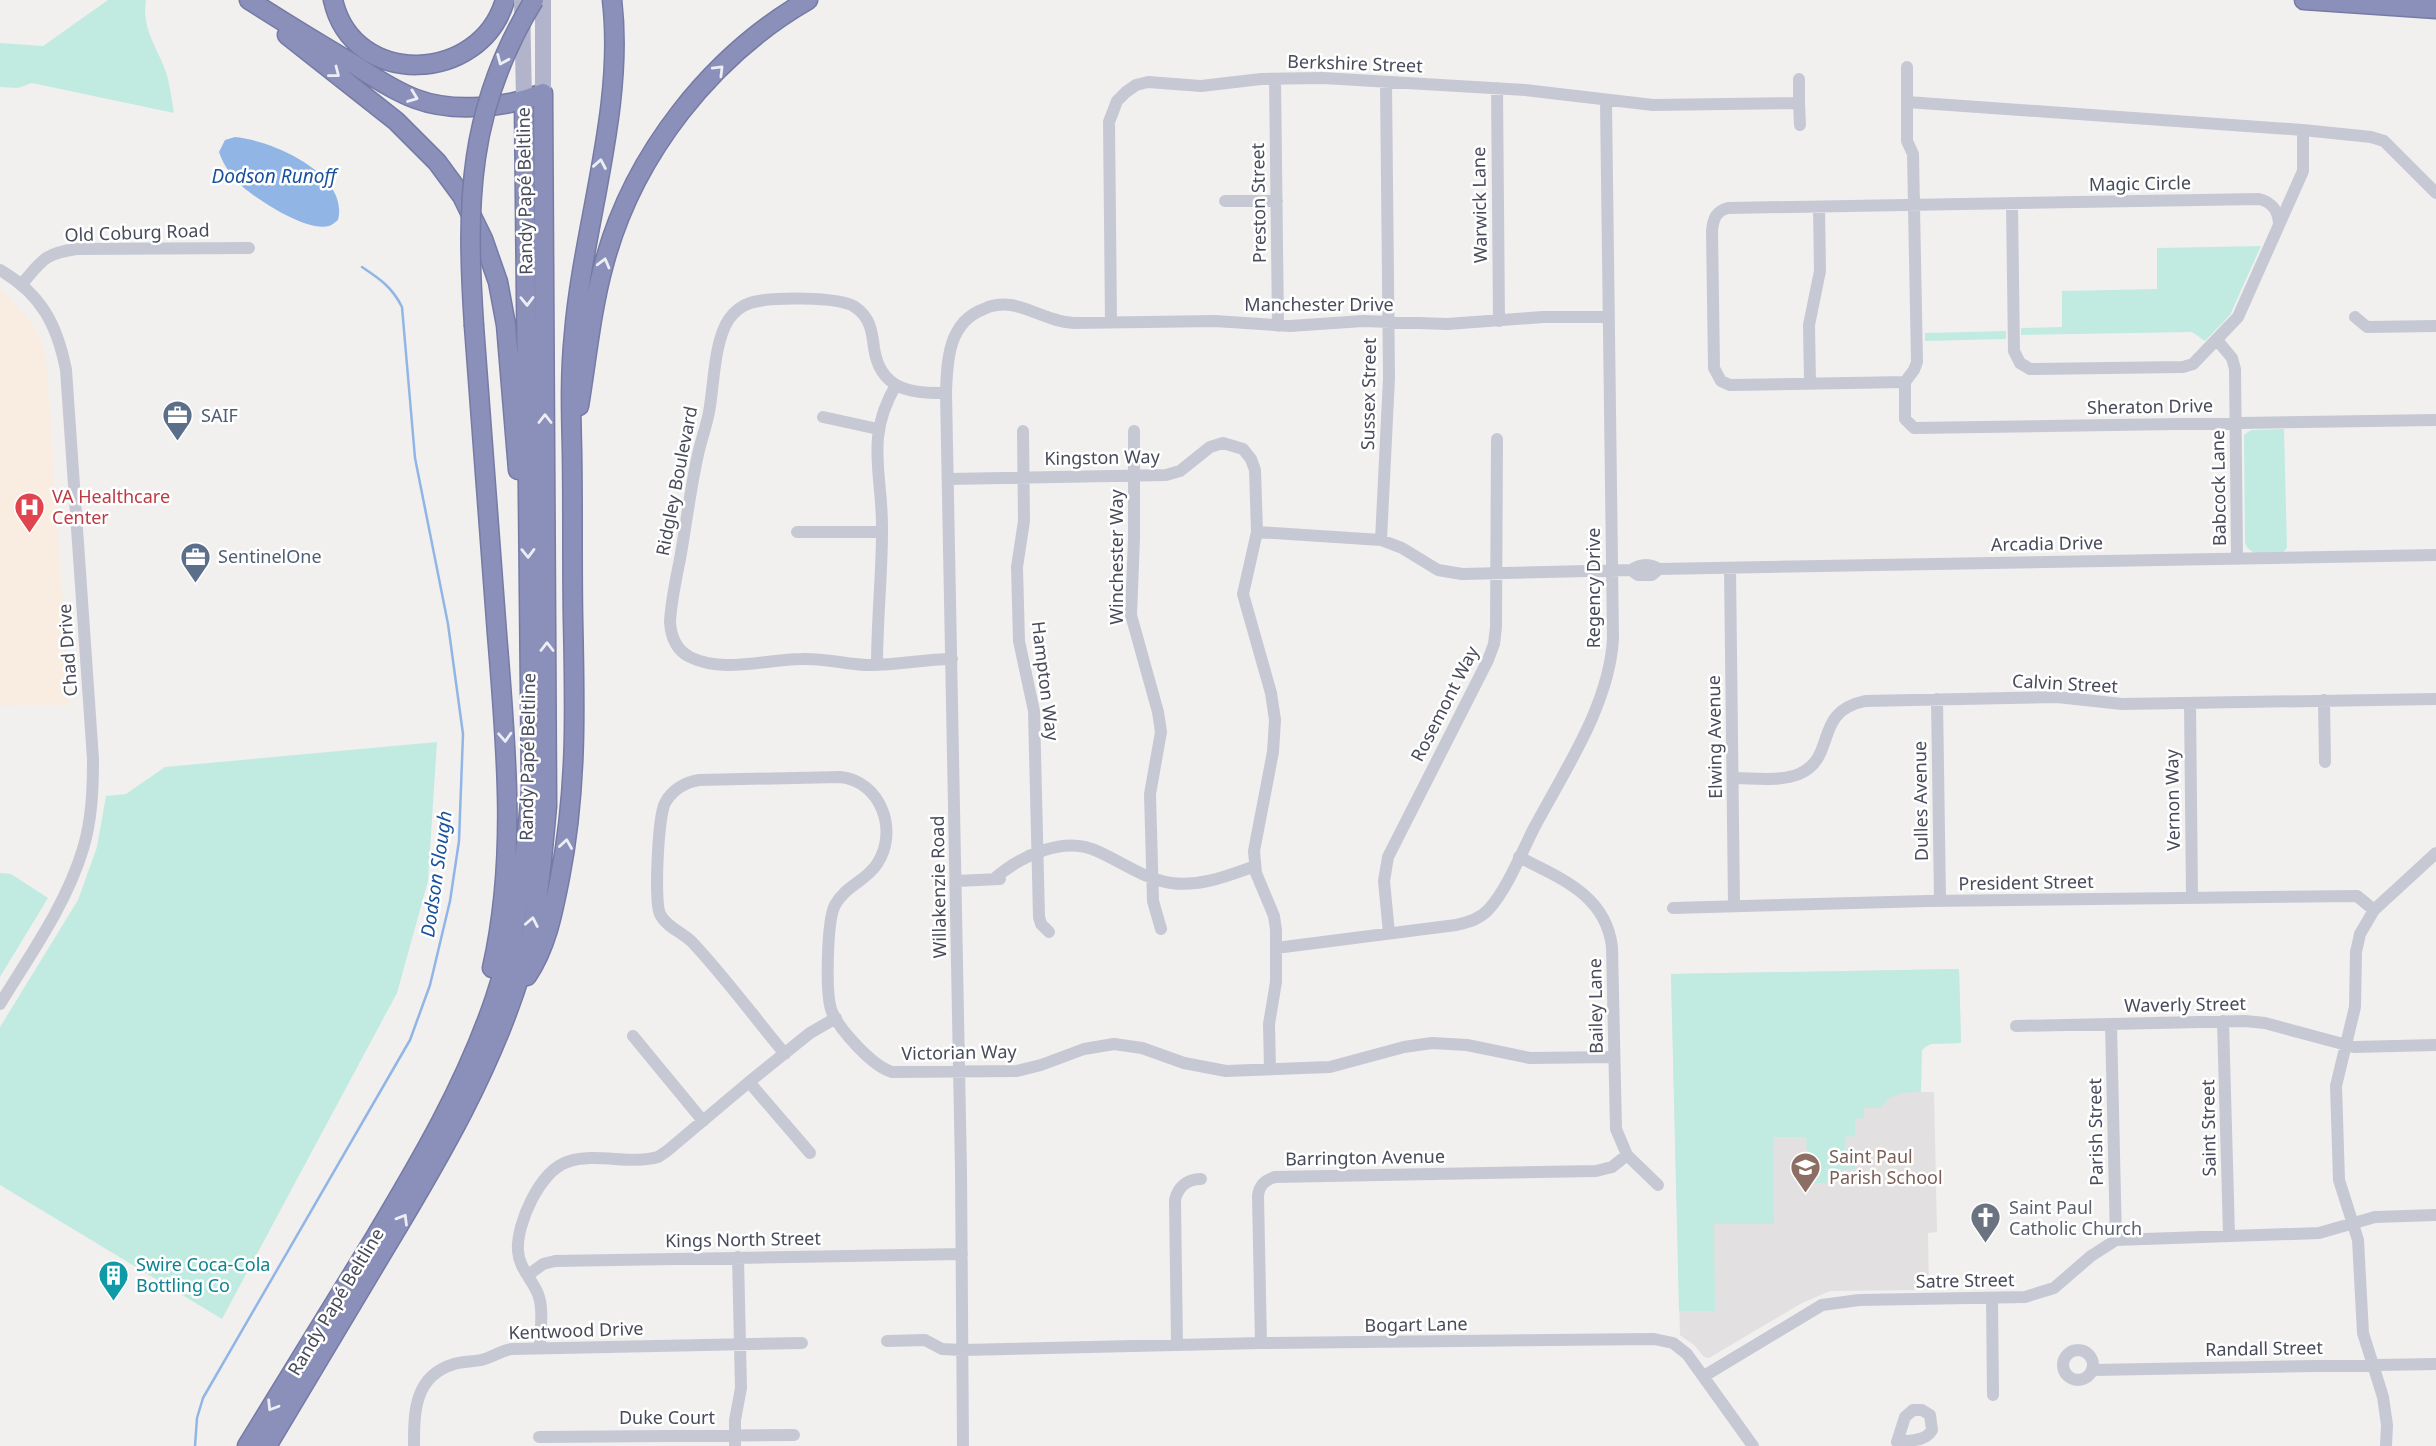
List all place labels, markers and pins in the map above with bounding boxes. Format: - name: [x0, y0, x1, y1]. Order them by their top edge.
- office icon: SAIF: [161, 399, 195, 443]
- place label: SAIF: [201, 403, 238, 427]
- place label: VA Healthcare Center: [52, 484, 170, 529]
- hospital icon: VA Healthcare Center: [12, 490, 46, 534]
- office icon: SentinelOne: [178, 540, 212, 584]
- place label: SentinelOne: [218, 544, 322, 568]
- place label: Saint Paul Parish School: [1829, 1144, 1943, 1189]
- school or university icon: Saint Paul Parish School: [1789, 1150, 1823, 1194]
- place label: Saint Paul Catholic Church: [2009, 1195, 2142, 1240]
- church icon: Saint Paul Catholic Church: [1969, 1201, 2003, 1245]
- place label: Swire Coca-Cola Bottling Co: [136, 1252, 270, 1297]
- building icon: Swire Coca-Cola Bottling Co: [96, 1258, 130, 1302]

